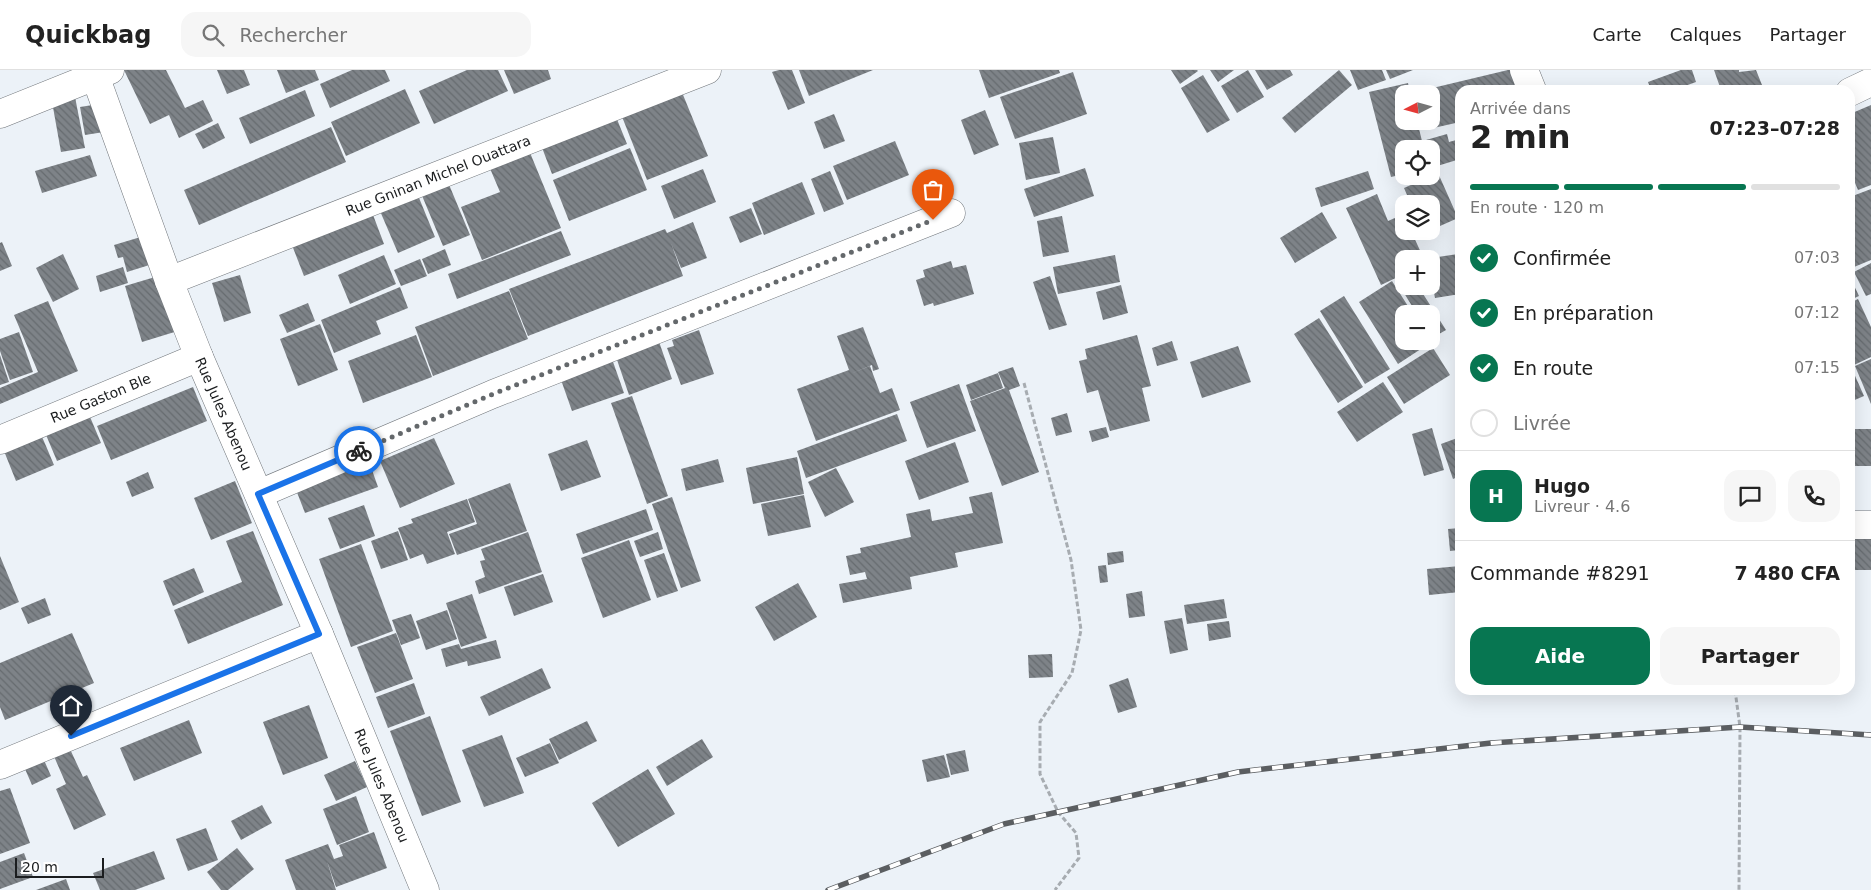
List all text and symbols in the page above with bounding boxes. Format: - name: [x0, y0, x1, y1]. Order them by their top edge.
- search box: [181, 12, 531, 57]
- text: Quickbag: [25, 21, 151, 49]
- icon: search: [199, 21, 227, 49]
- text: Rechercher: [239, 24, 347, 46]
- text: Carte: [1593, 24, 1642, 45]
- text: Calques: [1670, 24, 1742, 45]
- text: Partager: [1770, 24, 1846, 45]
- north arrow: [1395, 85, 1440, 130]
- map controls: [1395, 85, 1440, 350]
- text: Arrivée dans: [1470, 99, 1571, 118]
- text: 07:23–07:28: [1710, 117, 1840, 139]
- text: 2 min: [1470, 118, 1571, 156]
- street label: Rue Gninan Michel Ouattara: [343, 132, 533, 219]
- button: locate: [1395, 140, 1440, 185]
- pin: [912, 169, 954, 220]
- icon: bag: [919, 176, 947, 204]
- button: layers: [1395, 195, 1440, 240]
- text: En route · 120 m: [1470, 198, 1604, 217]
- icon: check: [1470, 244, 1498, 272]
- text: Confirmée: [1513, 247, 1611, 269]
- text: 07:03: [1794, 248, 1840, 267]
- button: +: [1395, 250, 1440, 295]
- icon: check: [1470, 299, 1498, 327]
- text: En préparation: [1513, 302, 1654, 324]
- text: 07:12: [1794, 303, 1840, 322]
- button: −: [1395, 305, 1440, 350]
- icon: check: [1470, 354, 1498, 382]
- street label: Rue Jules Abenou: [192, 355, 255, 473]
- text: En route: [1513, 357, 1593, 379]
- text: 07:15: [1794, 358, 1840, 377]
- street label: Rue Gaston Ble: [48, 370, 153, 426]
- text: Livrée: [1513, 412, 1571, 434]
- courier: [334, 426, 384, 476]
- icon: bike: [345, 437, 373, 465]
- button: chat: [1724, 470, 1776, 522]
- button: phone: [1788, 470, 1840, 522]
- text: Hugo: [1534, 475, 1590, 497]
- text: H: [1488, 485, 1504, 507]
- text: Livreur · 4.6: [1534, 497, 1630, 516]
- text: Commande #8291: [1470, 562, 1650, 584]
- text: 7 480 CFA: [1734, 562, 1840, 584]
- button: Aide: [1470, 627, 1650, 685]
- button: Partager: [1660, 627, 1840, 685]
- pin: [50, 685, 92, 736]
- icon: home: [57, 692, 85, 720]
- street label: Rue Jules Abenou: [351, 726, 412, 845]
- scale bar: [15, 855, 104, 878]
- text: 20 m: [22, 859, 58, 875]

